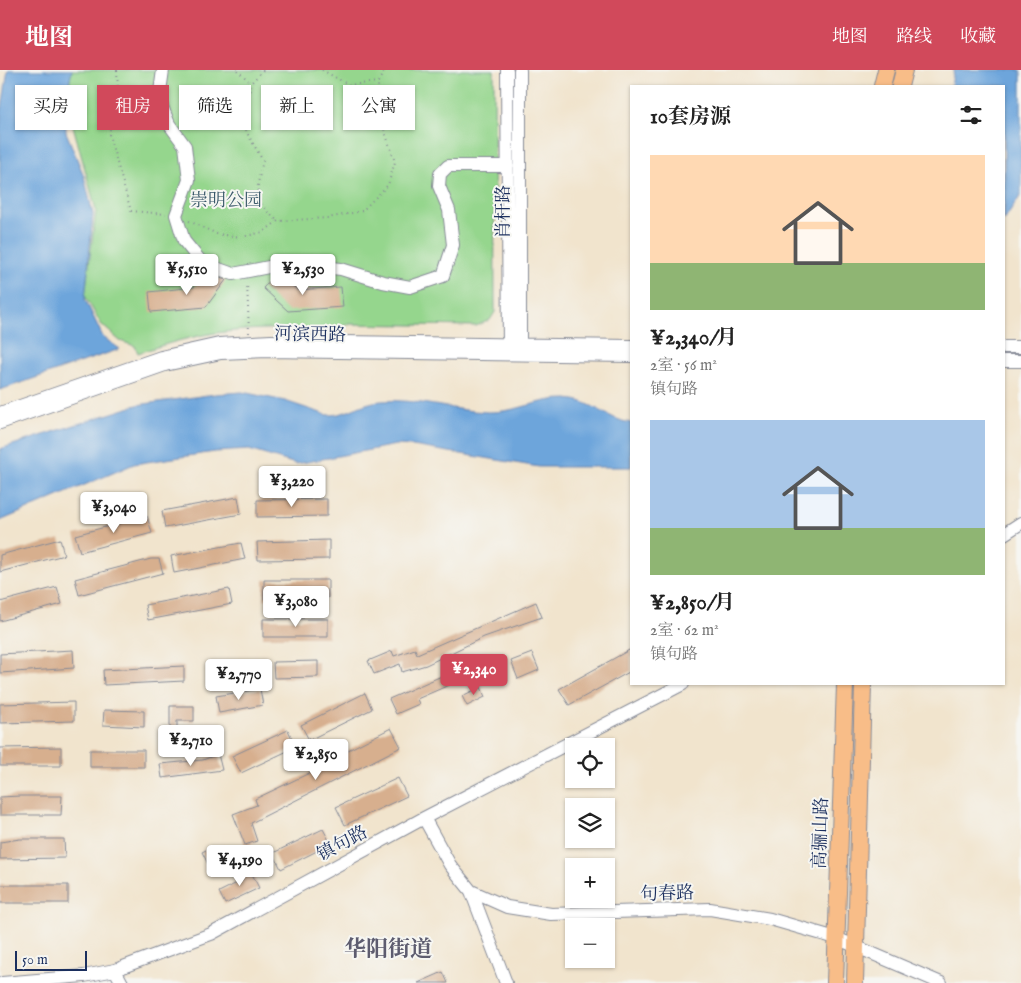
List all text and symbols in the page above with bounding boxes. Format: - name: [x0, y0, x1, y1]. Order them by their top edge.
- text: 地图: [25, 23, 73, 54]
- text: 地图: [832, 26, 868, 49]
- text: 路线: [896, 26, 932, 49]
- text: 收藏: [960, 26, 996, 49]
- chip: 买房: [15, 85, 87, 130]
- chip: 租房: [97, 85, 169, 130]
- chip: 筛选: [179, 85, 251, 130]
- chip: 新上: [261, 85, 333, 130]
- chip: 公寓: [343, 85, 415, 130]
- icon: filters: [957, 101, 985, 129]
- text: 10套房源: [650, 104, 731, 131]
- street label: 肖杆路: [493, 185, 516, 239]
- icon: home: [773, 188, 863, 278]
- park label: 崇明公园: [190, 190, 262, 213]
- pin: ¥5,510: [146, 254, 228, 296]
- pin: ¥2,530: [262, 254, 344, 296]
- text: ¥5,510: [166, 260, 208, 280]
- text: ¥2,530: [281, 260, 325, 280]
- street label: 河滨西路: [274, 323, 346, 348]
- text: ¥2,340/月: [650, 325, 737, 352]
- text: 2室 · 56 m²: [650, 356, 717, 376]
- text: 镇句路: [650, 380, 698, 400]
- icon: home: [773, 453, 863, 543]
- pin: ¥3,220: [251, 466, 333, 508]
- text: ¥3,220: [270, 472, 314, 492]
- pin: ¥3,040: [73, 492, 155, 534]
- text: ¥3,040: [91, 498, 137, 518]
- pin: ¥3,080: [255, 586, 337, 628]
- text: ¥2,850/月: [650, 590, 735, 617]
- text: ¥3,080: [274, 592, 318, 612]
- text: 2室 · 62 m²: [650, 621, 719, 641]
- text: 镇句路: [650, 645, 698, 665]
- pin: ¥2,340: [433, 654, 515, 696]
- pin: ¥2,770: [198, 658, 280, 701]
- text: ¥2,340: [451, 660, 497, 680]
- text: ¥2,770: [216, 665, 262, 685]
- pin: ¥2,710: [150, 724, 232, 767]
- text: ¥2,710: [169, 731, 213, 751]
- pin: ¥2,850: [275, 738, 357, 781]
- map controls: [565, 738, 615, 968]
- button: locate: [565, 738, 615, 788]
- text: ¥2,850: [294, 745, 338, 765]
- street label: 高骊山路: [809, 797, 834, 869]
- button: layers: [565, 798, 615, 848]
- street label: 镇句路: [313, 821, 372, 867]
- pin: ¥4,190: [199, 844, 281, 887]
- text: ¥4,190: [218, 851, 263, 871]
- button: +: [565, 858, 615, 908]
- street label: 句春路: [640, 882, 694, 907]
- button: −: [565, 918, 615, 968]
- district label: 华阳街道: [344, 936, 432, 964]
- scale bar: [15, 948, 88, 971]
- text: 50 m: [22, 951, 48, 969]

